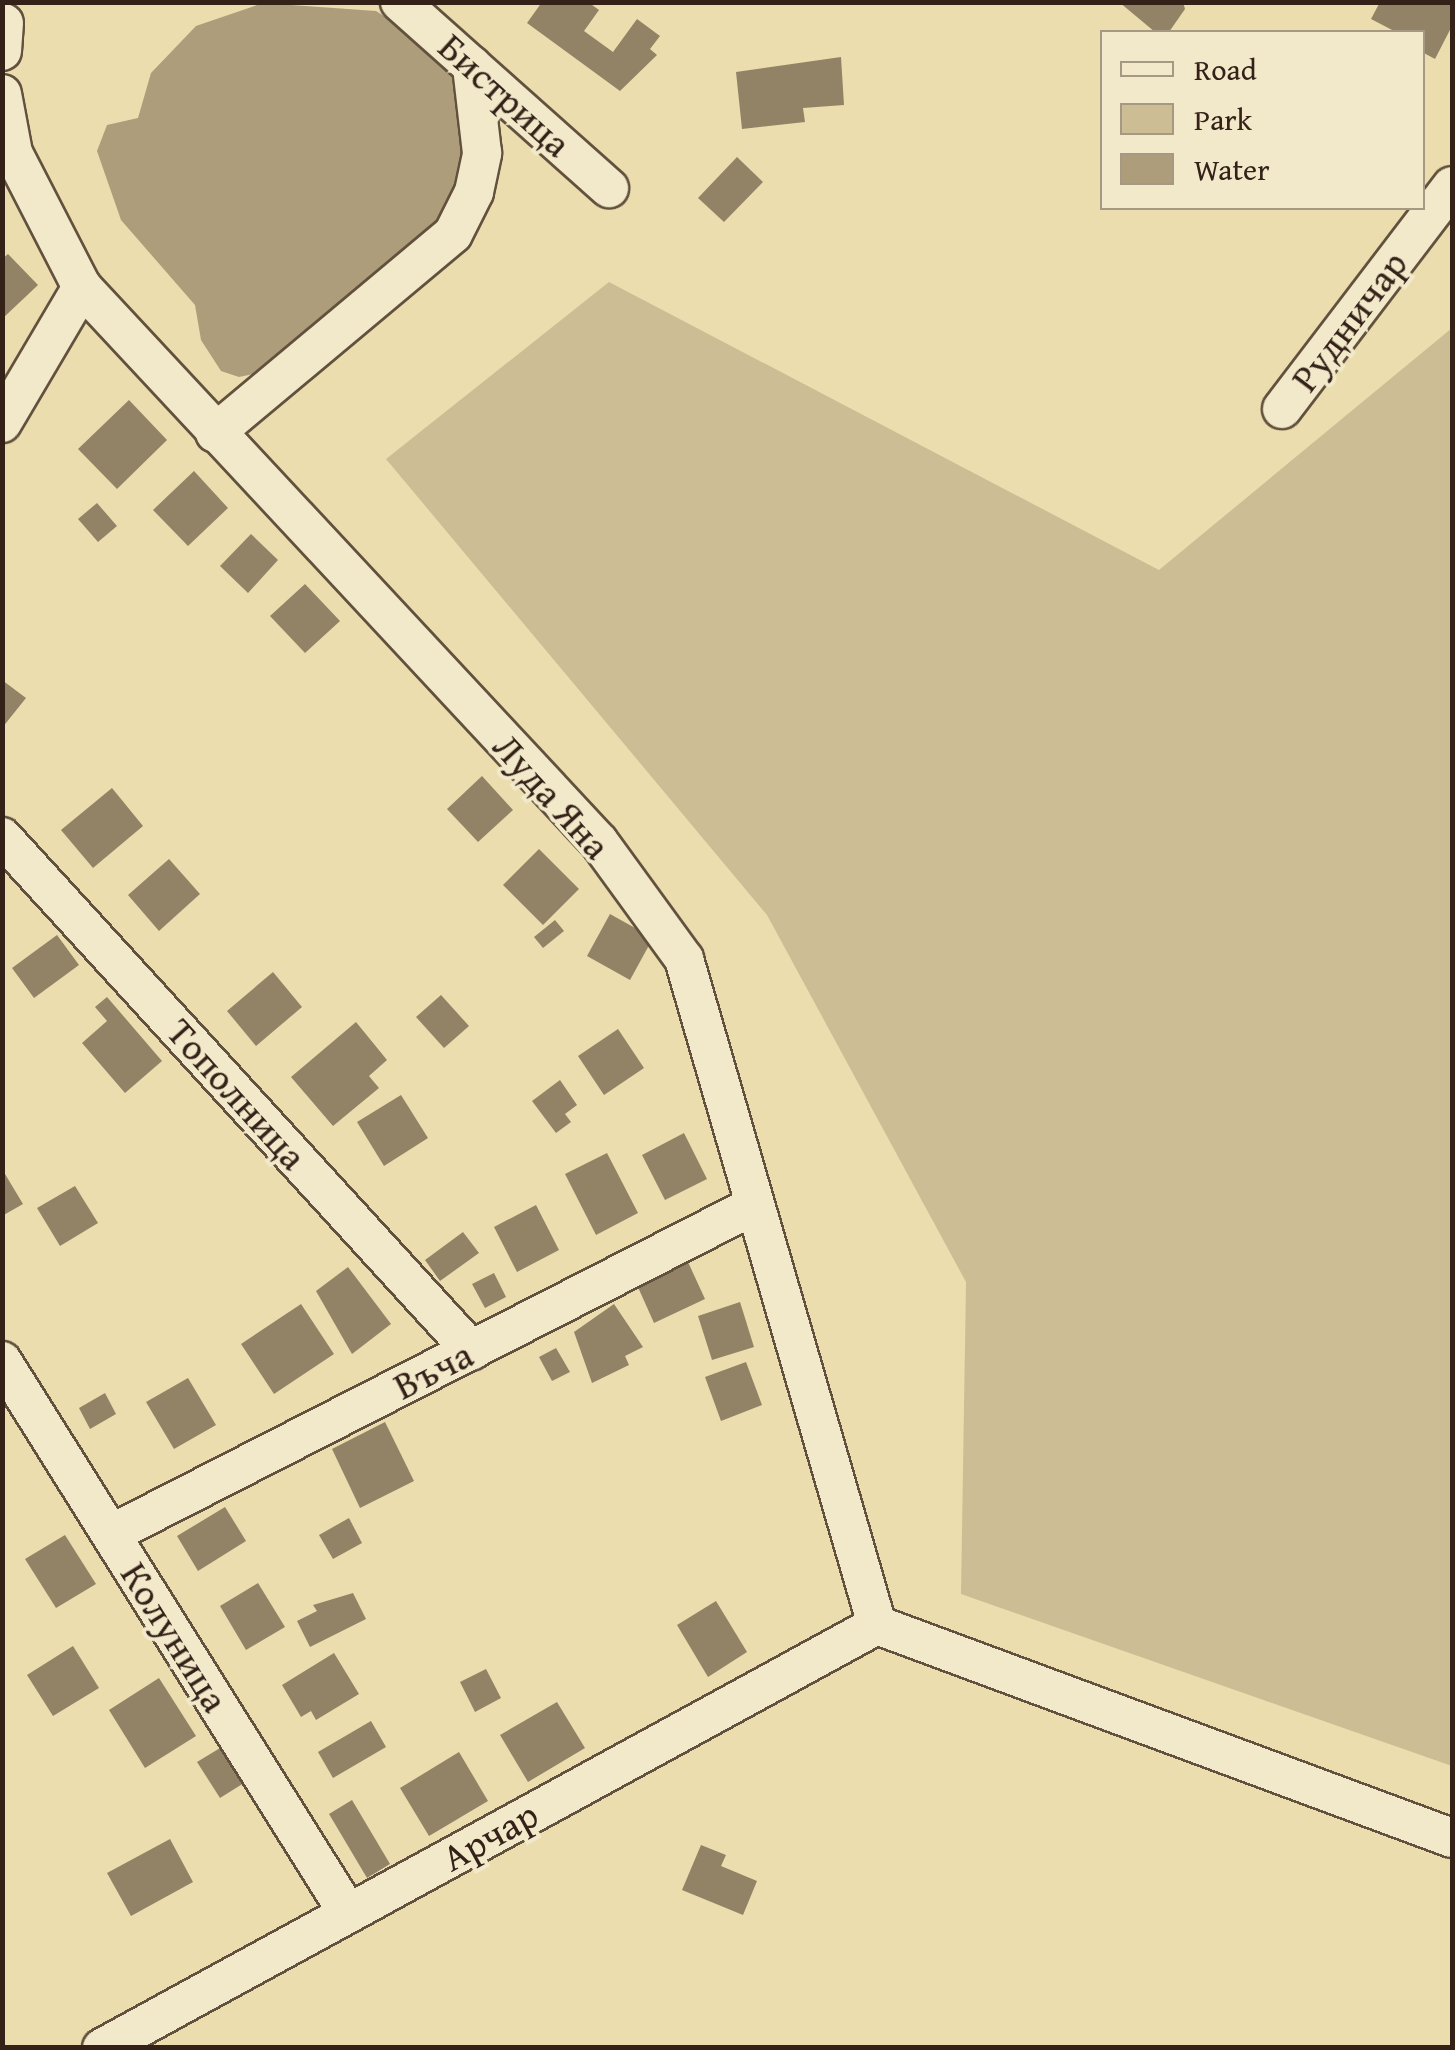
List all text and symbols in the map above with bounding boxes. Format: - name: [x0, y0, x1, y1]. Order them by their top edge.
- street label: Бистрица: [429, 24, 581, 166]
- legend: [1100, 30, 1425, 210]
- text: Road: [1194, 47, 1257, 91]
- text: Park: [1194, 97, 1252, 141]
- text: Water: [1194, 147, 1270, 191]
- street label: Рудничар: [1281, 242, 1417, 400]
- street label: Луда Яна: [484, 724, 620, 868]
- street label: Тополница: [158, 1009, 316, 1179]
- street label: Въча: [386, 1331, 480, 1409]
- street label: Колуница: [111, 1554, 239, 1720]
- street label: Арчар: [434, 1791, 546, 1881]

